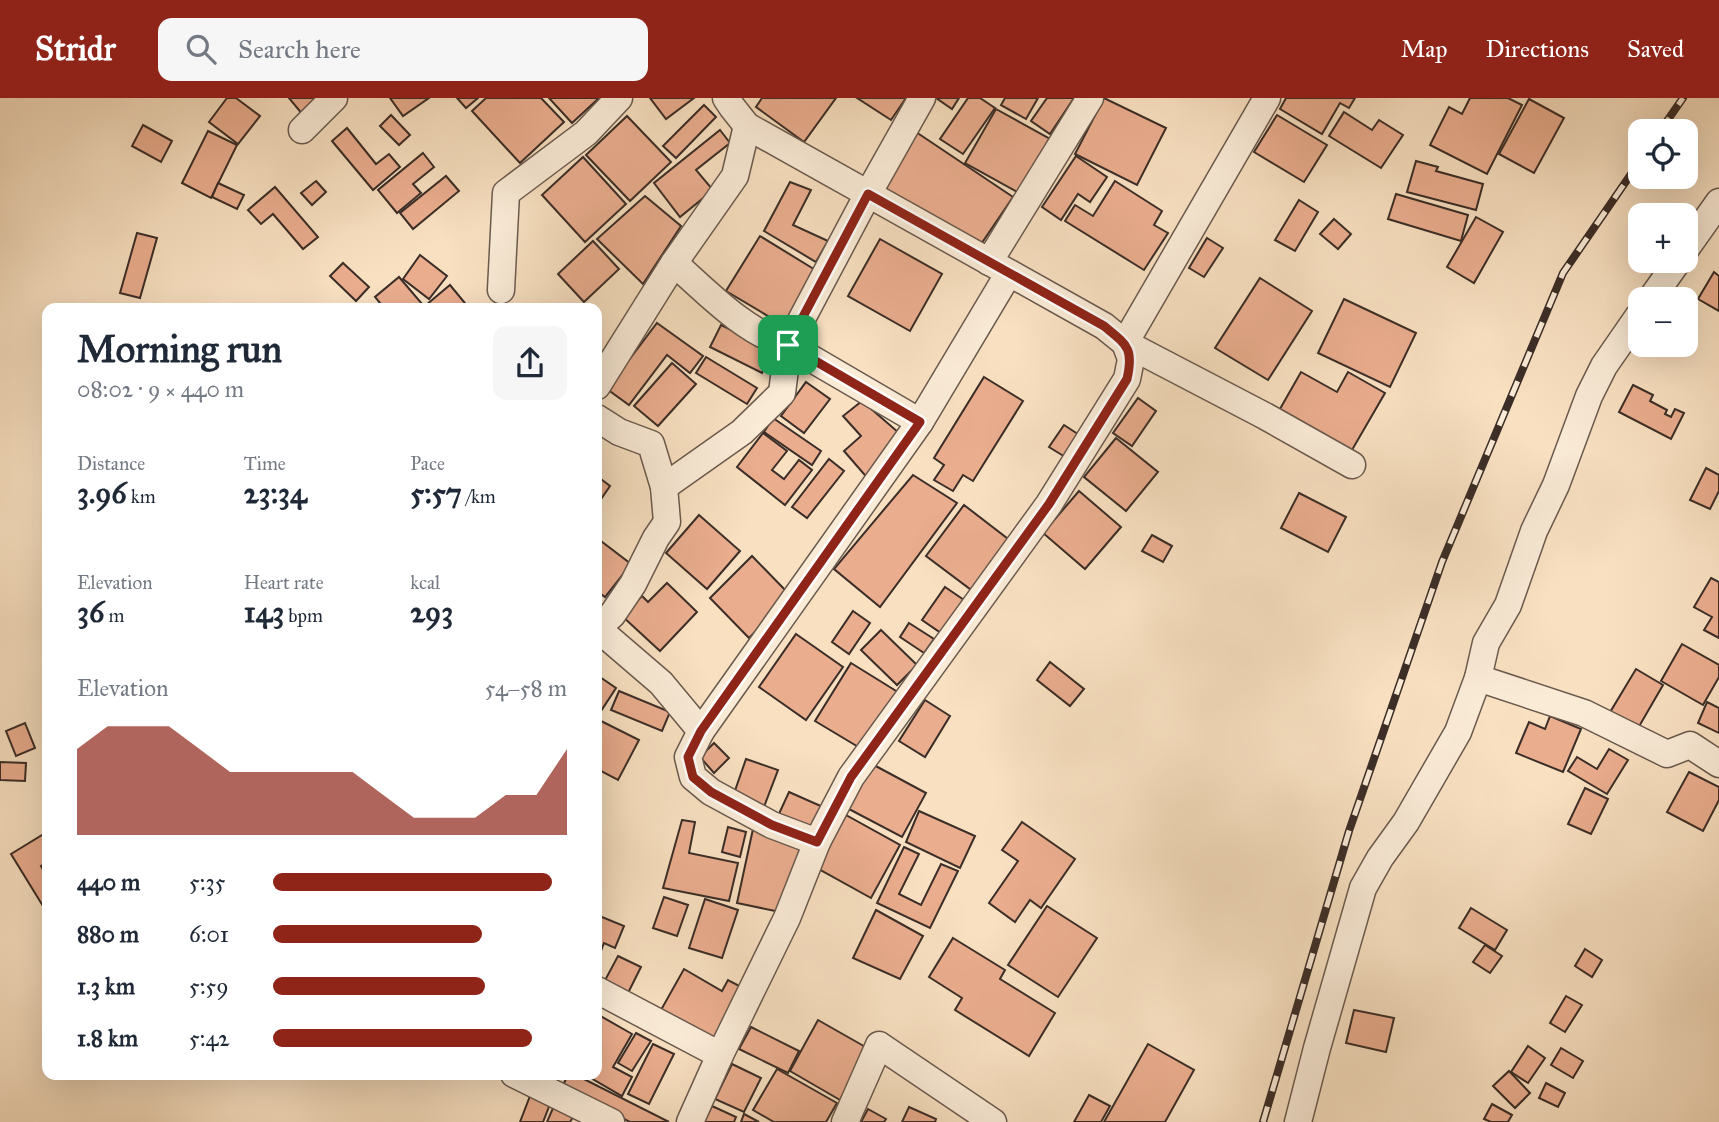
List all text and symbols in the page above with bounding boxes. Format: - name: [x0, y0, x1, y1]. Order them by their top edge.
- search box: [158, 18, 648, 81]
- text: Stridr: [35, 29, 116, 69]
- icon: search: [182, 30, 220, 68]
- text: Search here: [238, 33, 361, 65]
- text: Map: [1401, 34, 1448, 64]
- text: Directions: [1486, 34, 1589, 64]
- text: Saved: [1627, 34, 1684, 64]
- map controls: [1628, 119, 1698, 357]
- button: locate: [1628, 119, 1698, 189]
- button: +: [1628, 203, 1698, 273]
- button: −: [1628, 287, 1698, 357]
- pin: [758, 315, 818, 375]
- text: Morning run: [77, 326, 282, 372]
- button: share: [493, 326, 567, 400]
- icon: arrive: [769, 326, 807, 364]
- text: 08:02 · 9 × 440 m: [77, 375, 244, 403]
- text: Distance: [77, 452, 145, 475]
- text: Time: [244, 452, 286, 475]
- text: Pace: [410, 452, 445, 475]
- text: 3.96: [77, 475, 127, 511]
- text: 23:34: [244, 475, 307, 511]
- text: 5:57: [410, 475, 462, 511]
- text: km: [127, 485, 156, 508]
- text: /km: [462, 485, 496, 508]
- text: Elevation: [77, 571, 152, 594]
- text: Heart rate: [244, 571, 324, 594]
- text: kcal: [410, 571, 440, 594]
- text: 36: [77, 594, 104, 630]
- text: 143: [244, 594, 284, 630]
- text: 293: [410, 594, 453, 630]
- text: m: [104, 604, 124, 627]
- text: bpm: [284, 604, 323, 627]
- text: Elevation: [77, 674, 168, 702]
- text: 54–58 m: [485, 674, 567, 702]
- text: 440 m: [77, 868, 140, 896]
- text: 5:35: [189, 868, 225, 896]
- text: 880 m: [77, 920, 139, 948]
- text: 6:01: [189, 920, 229, 948]
- text: 1.3 km: [77, 972, 135, 1000]
- text: 5:59: [189, 972, 229, 1000]
- text: 1.8 km: [77, 1024, 138, 1052]
- text: 5:42: [189, 1024, 230, 1052]

